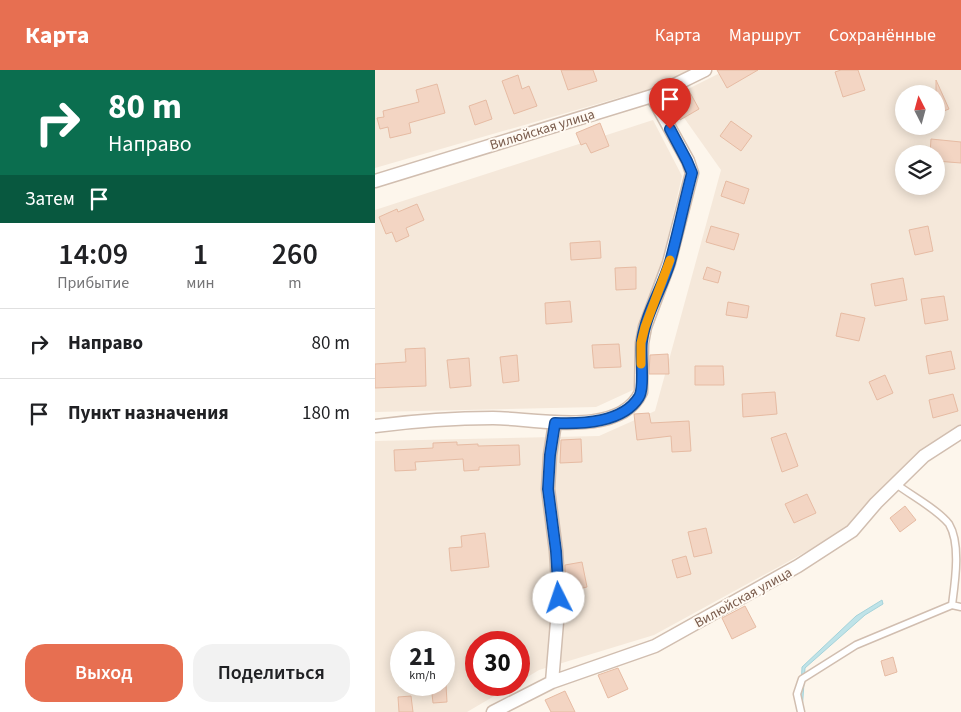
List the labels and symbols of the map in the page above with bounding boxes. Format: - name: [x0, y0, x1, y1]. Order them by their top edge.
- pin: [649, 78, 691, 129]
- north arrow: [895, 85, 945, 135]
- street label: Вилюйская улица: [487, 104, 597, 155]
- street label: Вилюйская улица: [691, 563, 796, 633]
- position arrow: [532, 571, 584, 623]
- speed limit sign: 30: [465, 631, 530, 696]

